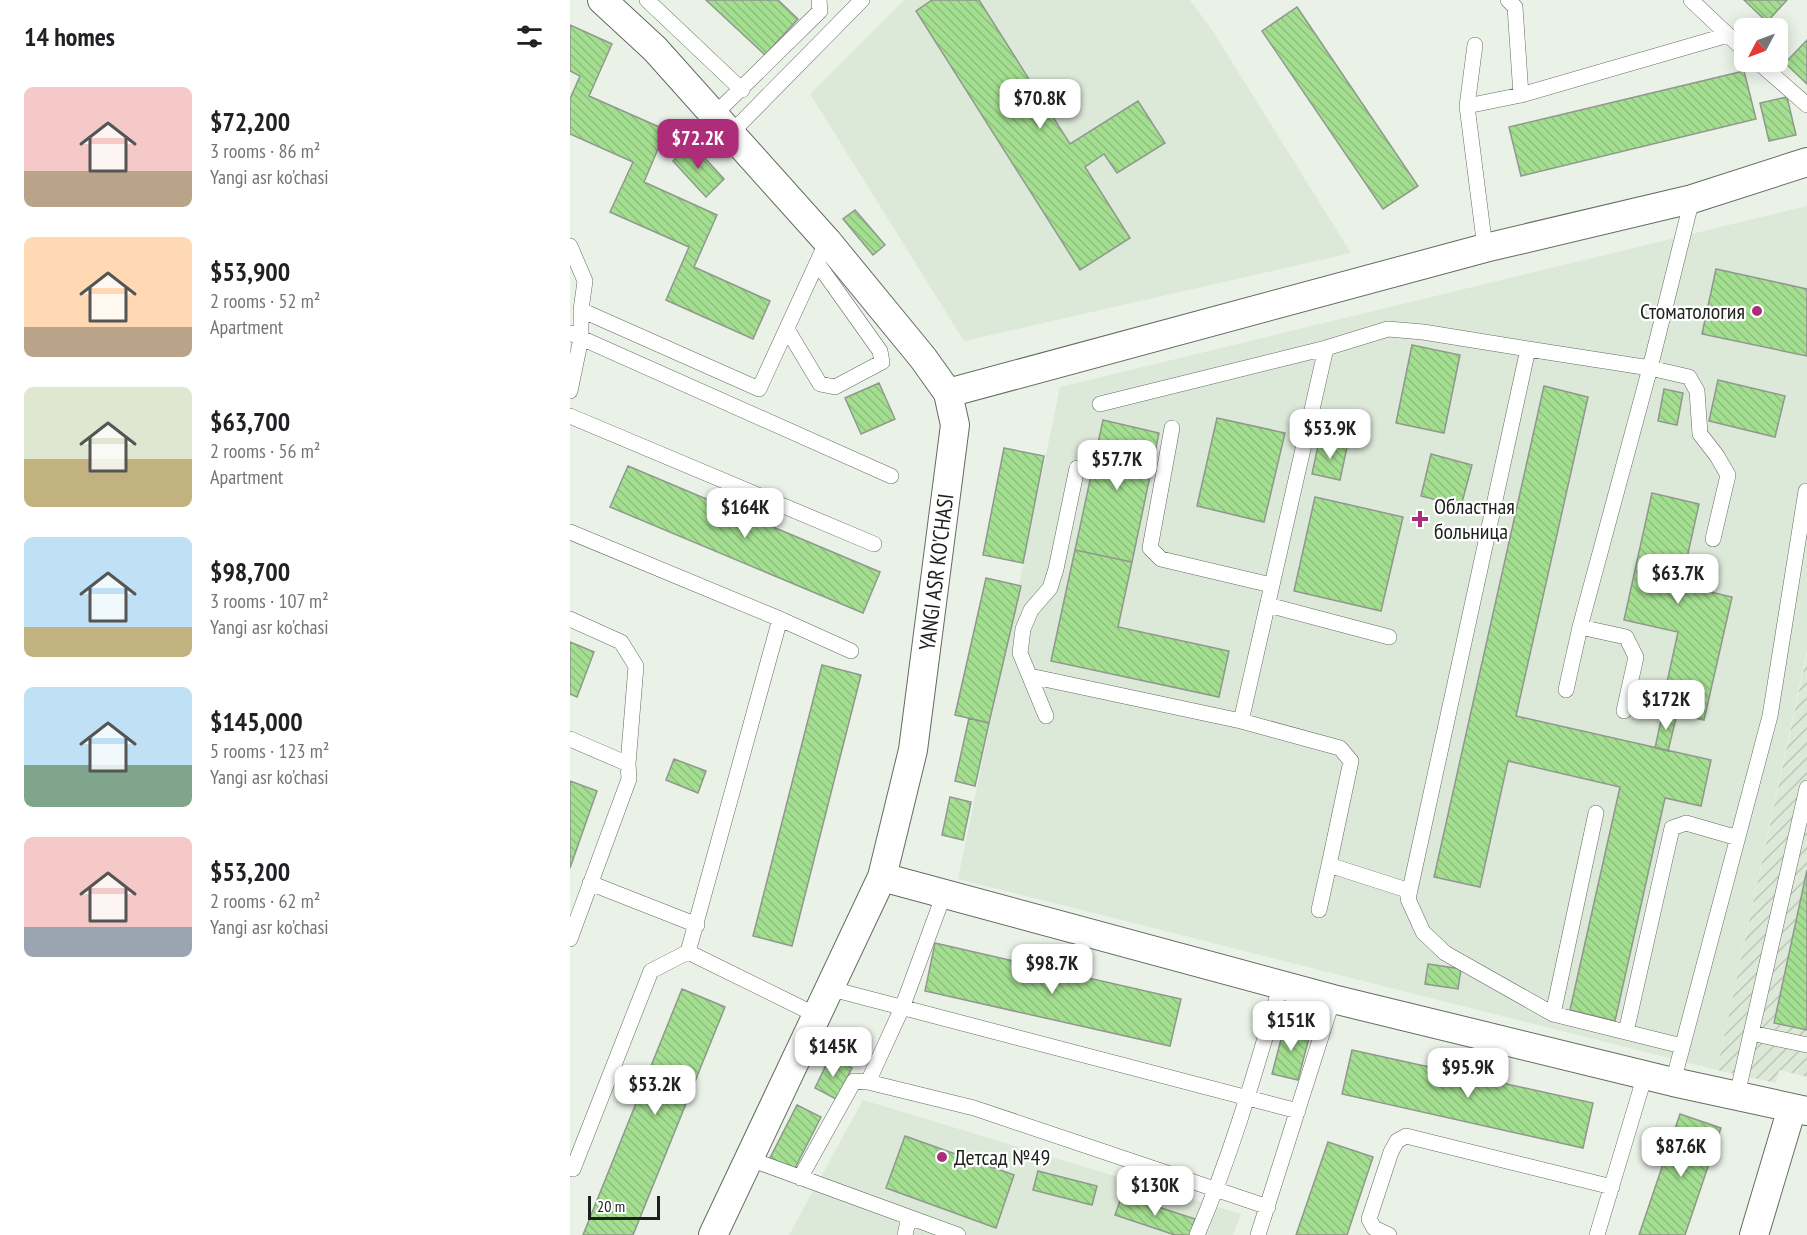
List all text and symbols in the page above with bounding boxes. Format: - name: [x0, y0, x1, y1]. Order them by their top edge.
- north arrow: [1734, 18, 1788, 72]
- map controls: [1734, 18, 1788, 72]
- text: 14 homes: [24, 20, 115, 53]
- icon: filters: [513, 20, 546, 53]
- pin: $70.8K: [991, 79, 1089, 130]
- text: $70.8K: [1014, 85, 1066, 111]
- text: $72,200: [210, 105, 290, 138]
- icon: home: [72, 111, 144, 183]
- pin: $72.2K: [649, 119, 747, 170]
- text: $72.2K: [672, 125, 724, 151]
- text: 3 rooms · 86 m²: [210, 138, 320, 164]
- text: Yangi asr ko'chasi: [210, 164, 329, 190]
- text: $53,900: [210, 255, 290, 288]
- icon: home: [72, 261, 144, 333]
- text: 2 rooms · 52 m²: [210, 288, 320, 314]
- place label: Стоматология: [1640, 297, 1745, 325]
- marker: Стоматология: [1750, 304, 1764, 318]
- text: Apartment: [210, 314, 283, 340]
- text: $63,700: [210, 405, 290, 438]
- pin: $53.9K: [1281, 409, 1379, 460]
- icon: home: [72, 411, 144, 483]
- text: $53.9K: [1304, 415, 1356, 441]
- text: 2 rooms · 56 m²: [210, 438, 320, 464]
- pin: $57.7K: [1068, 440, 1166, 491]
- text: $57.7K: [1092, 446, 1142, 472]
- text: Apartment: [210, 464, 283, 490]
- pin: $164K: [703, 488, 787, 539]
- street label: YANGI ASR KO'CHASI: [912, 492, 960, 652]
- place label: Областная больница: [1434, 492, 1515, 545]
- text: $164K: [721, 494, 769, 520]
- marker: Областная больница: [1411, 510, 1429, 528]
- pin: $63.7K: [1629, 554, 1727, 605]
- text: $98,700: [210, 555, 290, 588]
- text: $63.7K: [1652, 560, 1704, 586]
- icon: home: [72, 561, 144, 633]
- text: 3 rooms · 107 m²: [210, 588, 329, 614]
- text: Yangi asr ko'chasi: [210, 614, 329, 640]
- pin: $172K: [1624, 680, 1708, 731]
- text: $172K: [1642, 686, 1690, 712]
- text: $145,000: [210, 705, 303, 738]
- icon: home: [72, 711, 144, 783]
- text: 5 rooms · 123 m²: [210, 738, 329, 764]
- text: Yangi asr ko'chasi: [210, 764, 329, 790]
- text: $53,200: [210, 855, 290, 888]
- icon: home: [72, 861, 144, 933]
- text: 2 rooms · 62 m²: [210, 888, 320, 914]
- text: Yangi asr ko'chasi: [210, 914, 329, 940]
- pin: $98.7K: [1003, 944, 1101, 995]
- text: $98.7K: [1026, 950, 1078, 976]
- pin: $151K: [1249, 1001, 1333, 1052]
- text: $151K: [1267, 1007, 1315, 1033]
- pin: $145K: [791, 1027, 875, 1078]
- text: $145K: [809, 1033, 857, 1059]
- pin: $95.9K: [1419, 1048, 1517, 1099]
- text: $95.9K: [1442, 1054, 1494, 1080]
- pin: $53.2K: [606, 1065, 704, 1116]
- text: $53.2K: [629, 1071, 681, 1097]
- pin: $87.6K: [1632, 1127, 1730, 1178]
- text: $87.6K: [1656, 1133, 1706, 1159]
- place label: Детсад №49: [954, 1143, 1050, 1171]
- marker: Детсад №49: [935, 1150, 949, 1164]
- pin: $130K: [1113, 1166, 1197, 1217]
- text: $130K: [1131, 1172, 1179, 1198]
- scale bar: [588, 1193, 660, 1220]
- text: 20 m: [597, 1196, 625, 1216]

